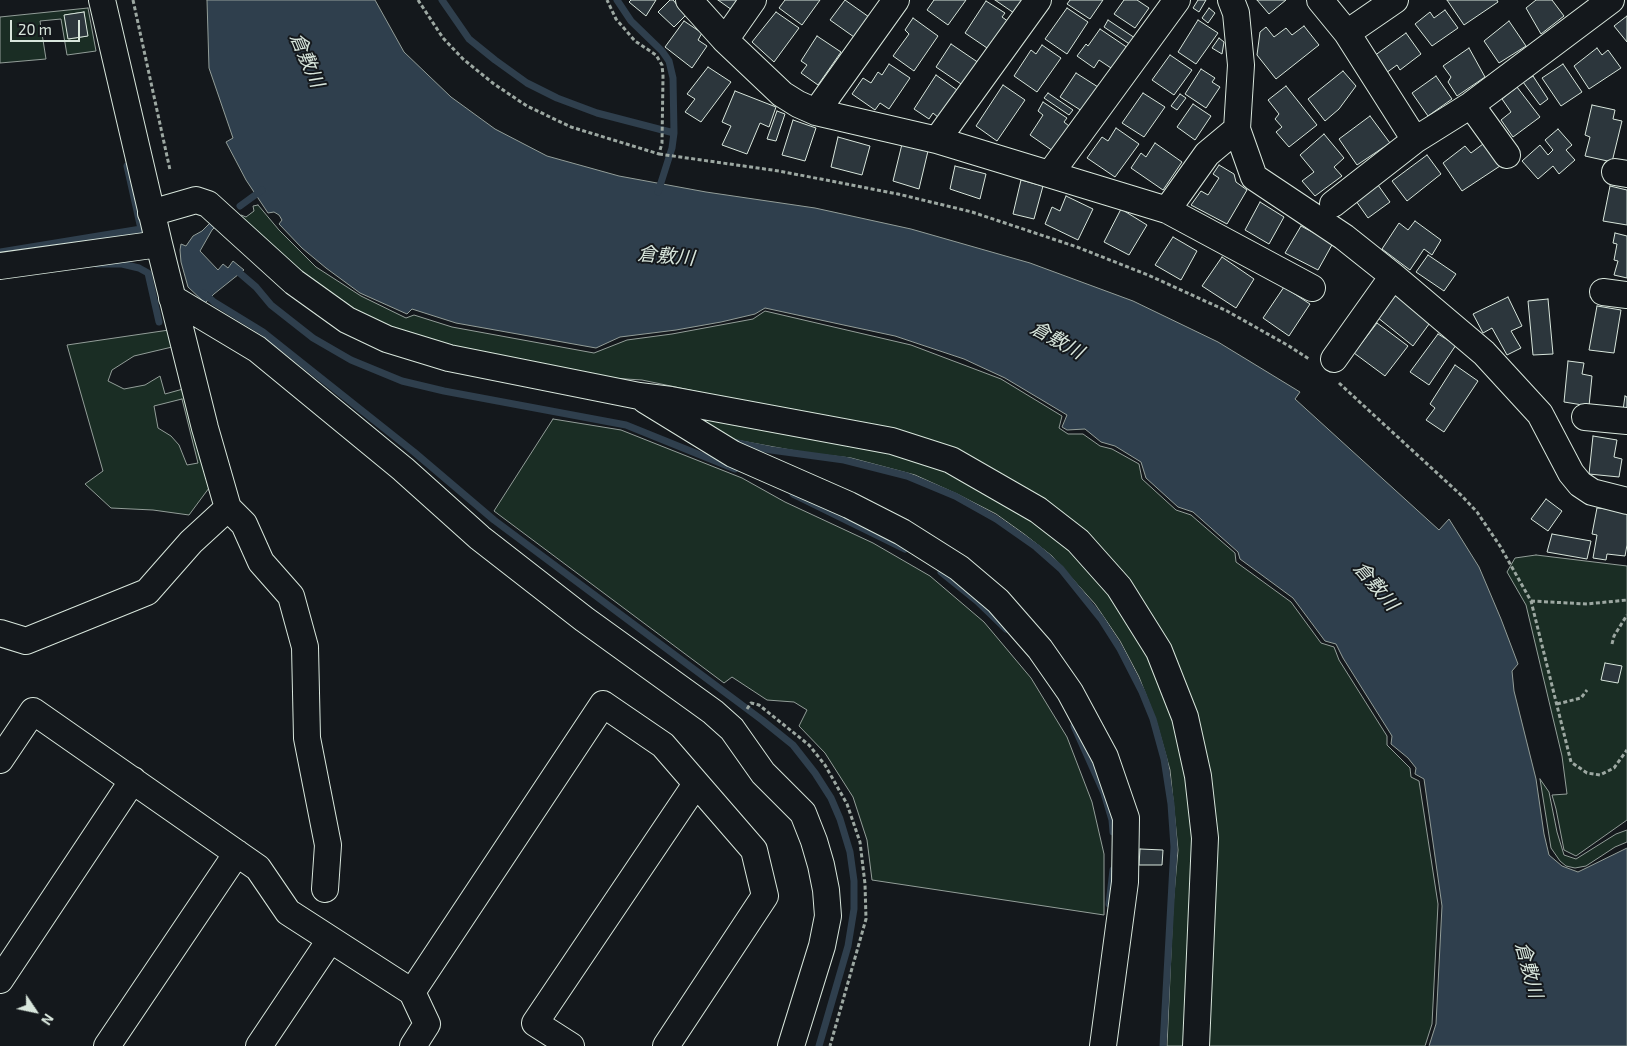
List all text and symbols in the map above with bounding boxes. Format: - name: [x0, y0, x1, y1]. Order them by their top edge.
- scale bar: [12, 10, 82, 42]
- text: 20 m: [18, 20, 52, 38]
- water label: 倉敷川: [285, 29, 329, 91]
- water label: 倉敷川: [637, 242, 695, 270]
- water label: 倉敷川: [1027, 316, 1087, 364]
- water label: 倉敷川: [1349, 557, 1403, 615]
- water label: 倉敷川: [1511, 940, 1547, 1000]
- north arrow: [10, 986, 60, 1036]
- text: N: [38, 1011, 58, 1029]

